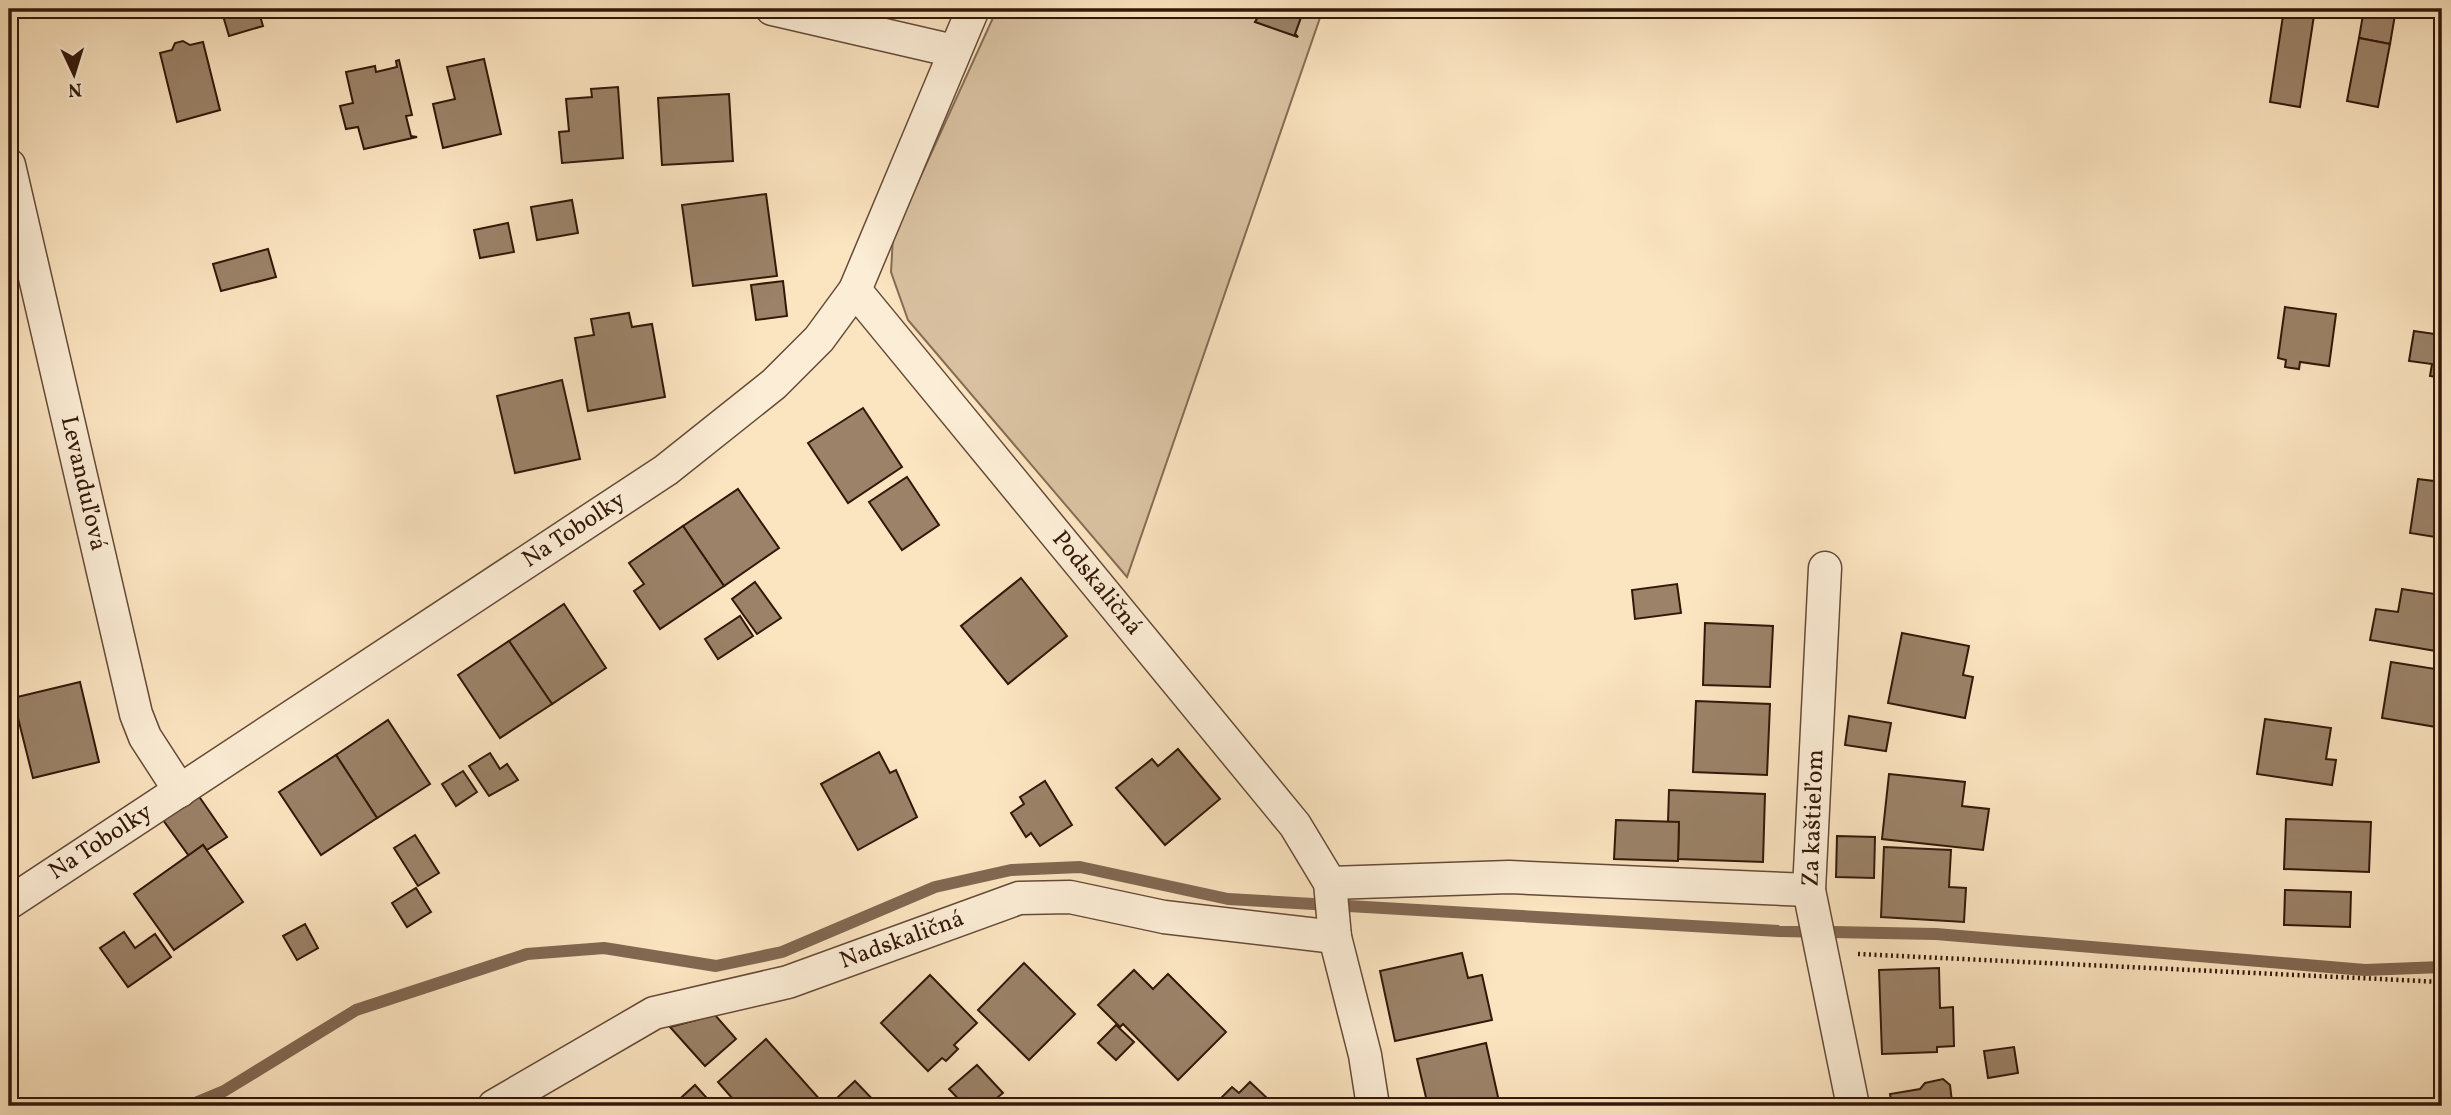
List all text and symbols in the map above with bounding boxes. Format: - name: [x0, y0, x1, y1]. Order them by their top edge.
- north arrow: [38, 38, 108, 108]
- text: N: [67, 76, 83, 102]
- street label: Levanduľová: [51, 413, 115, 554]
- street label: Na Tobolky: [516, 484, 633, 577]
- street label: Podskaličná: [1043, 524, 1150, 643]
- street label: Za kaštieľom: [1795, 749, 1833, 887]
- street label: Na Tobolky: [42, 796, 159, 889]
- street label: Nadskaličná: [835, 902, 969, 979]

